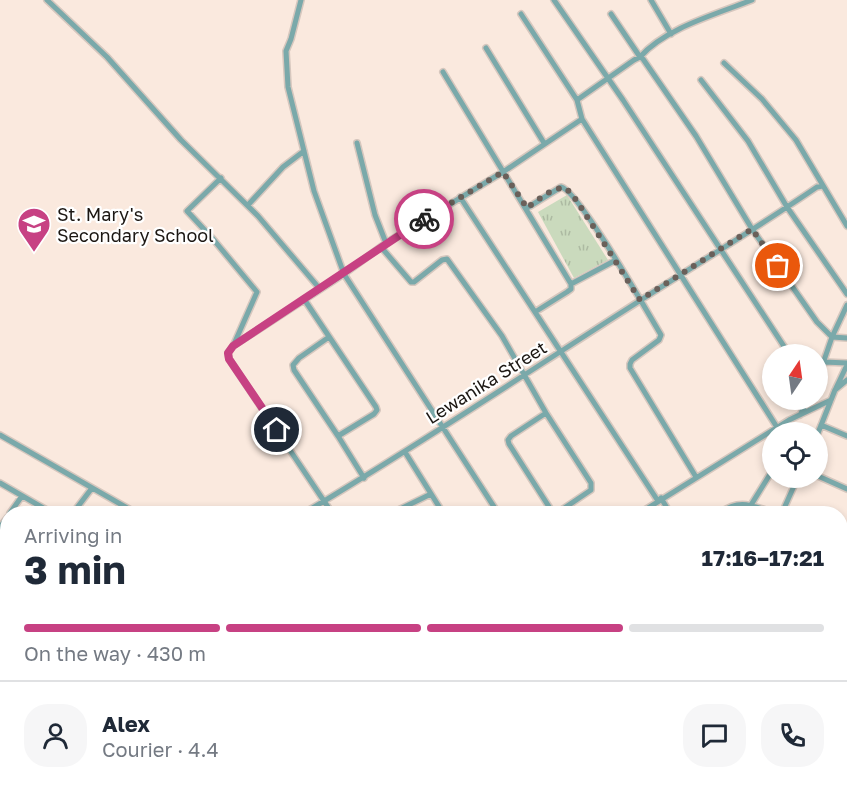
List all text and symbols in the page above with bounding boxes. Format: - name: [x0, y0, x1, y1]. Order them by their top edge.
- courier: [394, 189, 454, 249]
- place label: St. Mary's Secondary School: [57, 203, 214, 246]
- icon: bike: [408, 203, 441, 236]
- school or university icon: St. Mary's Secondary School: [16, 206, 52, 253]
- pin: [752, 240, 803, 291]
- icon: bag: [761, 249, 794, 282]
- street label: Lewanika Street: [421, 336, 551, 428]
- north arrow: [762, 344, 828, 410]
- map controls: [762, 344, 828, 488]
- pin: [251, 404, 302, 455]
- icon: home: [260, 413, 293, 446]
- button: locate: [762, 422, 828, 488]
- text: Arriving in: [24, 523, 122, 547]
- text: 17:16–17:21: [702, 544, 824, 571]
- text: 3 min: [24, 546, 126, 593]
- text: On the way · 430 m: [24, 641, 206, 665]
- button: person: [24, 704, 87, 767]
- button: chat: [683, 704, 746, 767]
- button: phone: [761, 704, 824, 767]
- text: Alex: [102, 710, 150, 737]
- text: Courier · 4.4: [102, 737, 219, 761]

